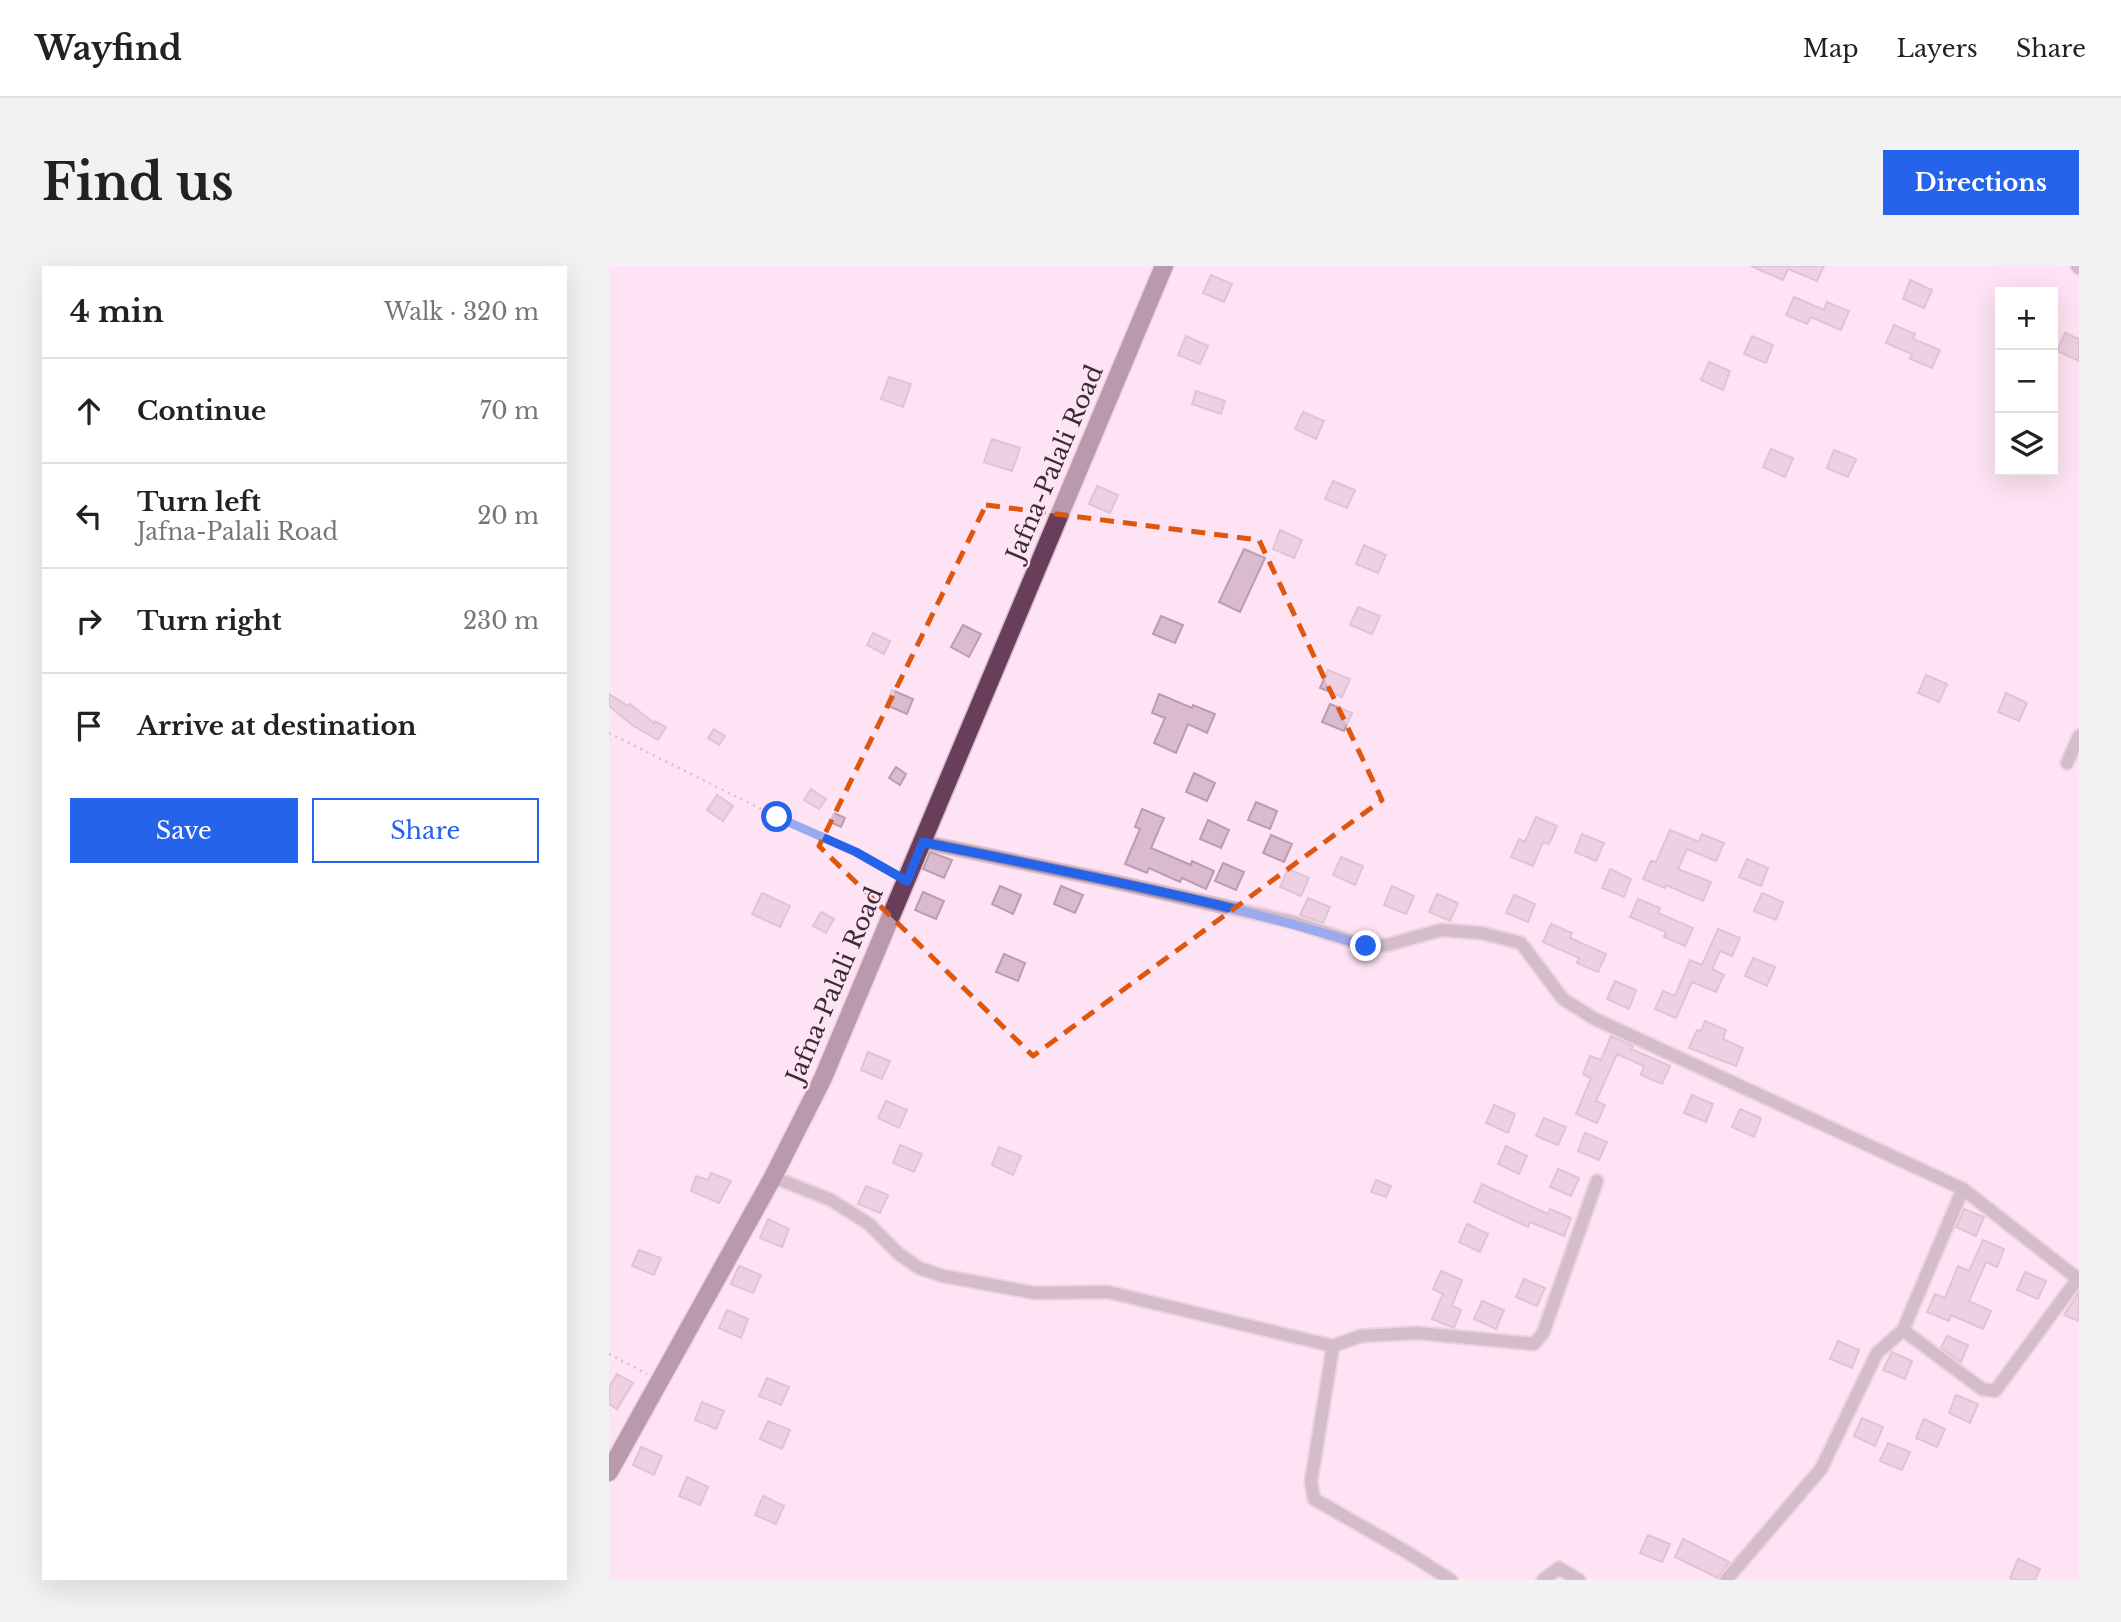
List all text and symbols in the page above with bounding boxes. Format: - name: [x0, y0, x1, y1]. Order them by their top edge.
- text: Wayfind: [35, 28, 182, 69]
- text: Map: [1803, 34, 1859, 63]
- text: Layers: [1897, 34, 1978, 63]
- text: Share: [2016, 34, 2086, 63]
- button: Directions: [1883, 150, 2079, 215]
- text: Find us: [42, 152, 234, 213]
- map controls: [1995, 287, 2058, 476]
- button: +: [1995, 287, 2058, 350]
- text: 4 min: [70, 293, 164, 330]
- text: Walk · 320 m: [384, 298, 539, 326]
- button: −: [1995, 350, 2058, 413]
- street label: Jafna-Palali Road: [999, 361, 1109, 568]
- icon: ahead: [70, 392, 108, 430]
- text: Continue: [137, 395, 266, 427]
- text: 70 m: [480, 397, 539, 425]
- button: layers: [1995, 413, 2058, 476]
- text: Turn left: [137, 486, 261, 518]
- icon: left: [70, 497, 108, 535]
- text: 20 m: [477, 502, 539, 530]
- text: Jafna-Palali Road: [137, 518, 338, 546]
- icon: right: [70, 602, 108, 640]
- text: Turn right: [137, 605, 282, 637]
- text: 230 m: [463, 607, 539, 635]
- icon: arrive: [70, 707, 108, 745]
- text: Arrive at destination: [137, 710, 417, 742]
- button: Save: [70, 798, 298, 863]
- button: Share: [312, 798, 539, 863]
- route start: [761, 801, 792, 832]
- street label: Jafna-Palali Road: [779, 883, 889, 1090]
- route end: [1350, 930, 1381, 961]

